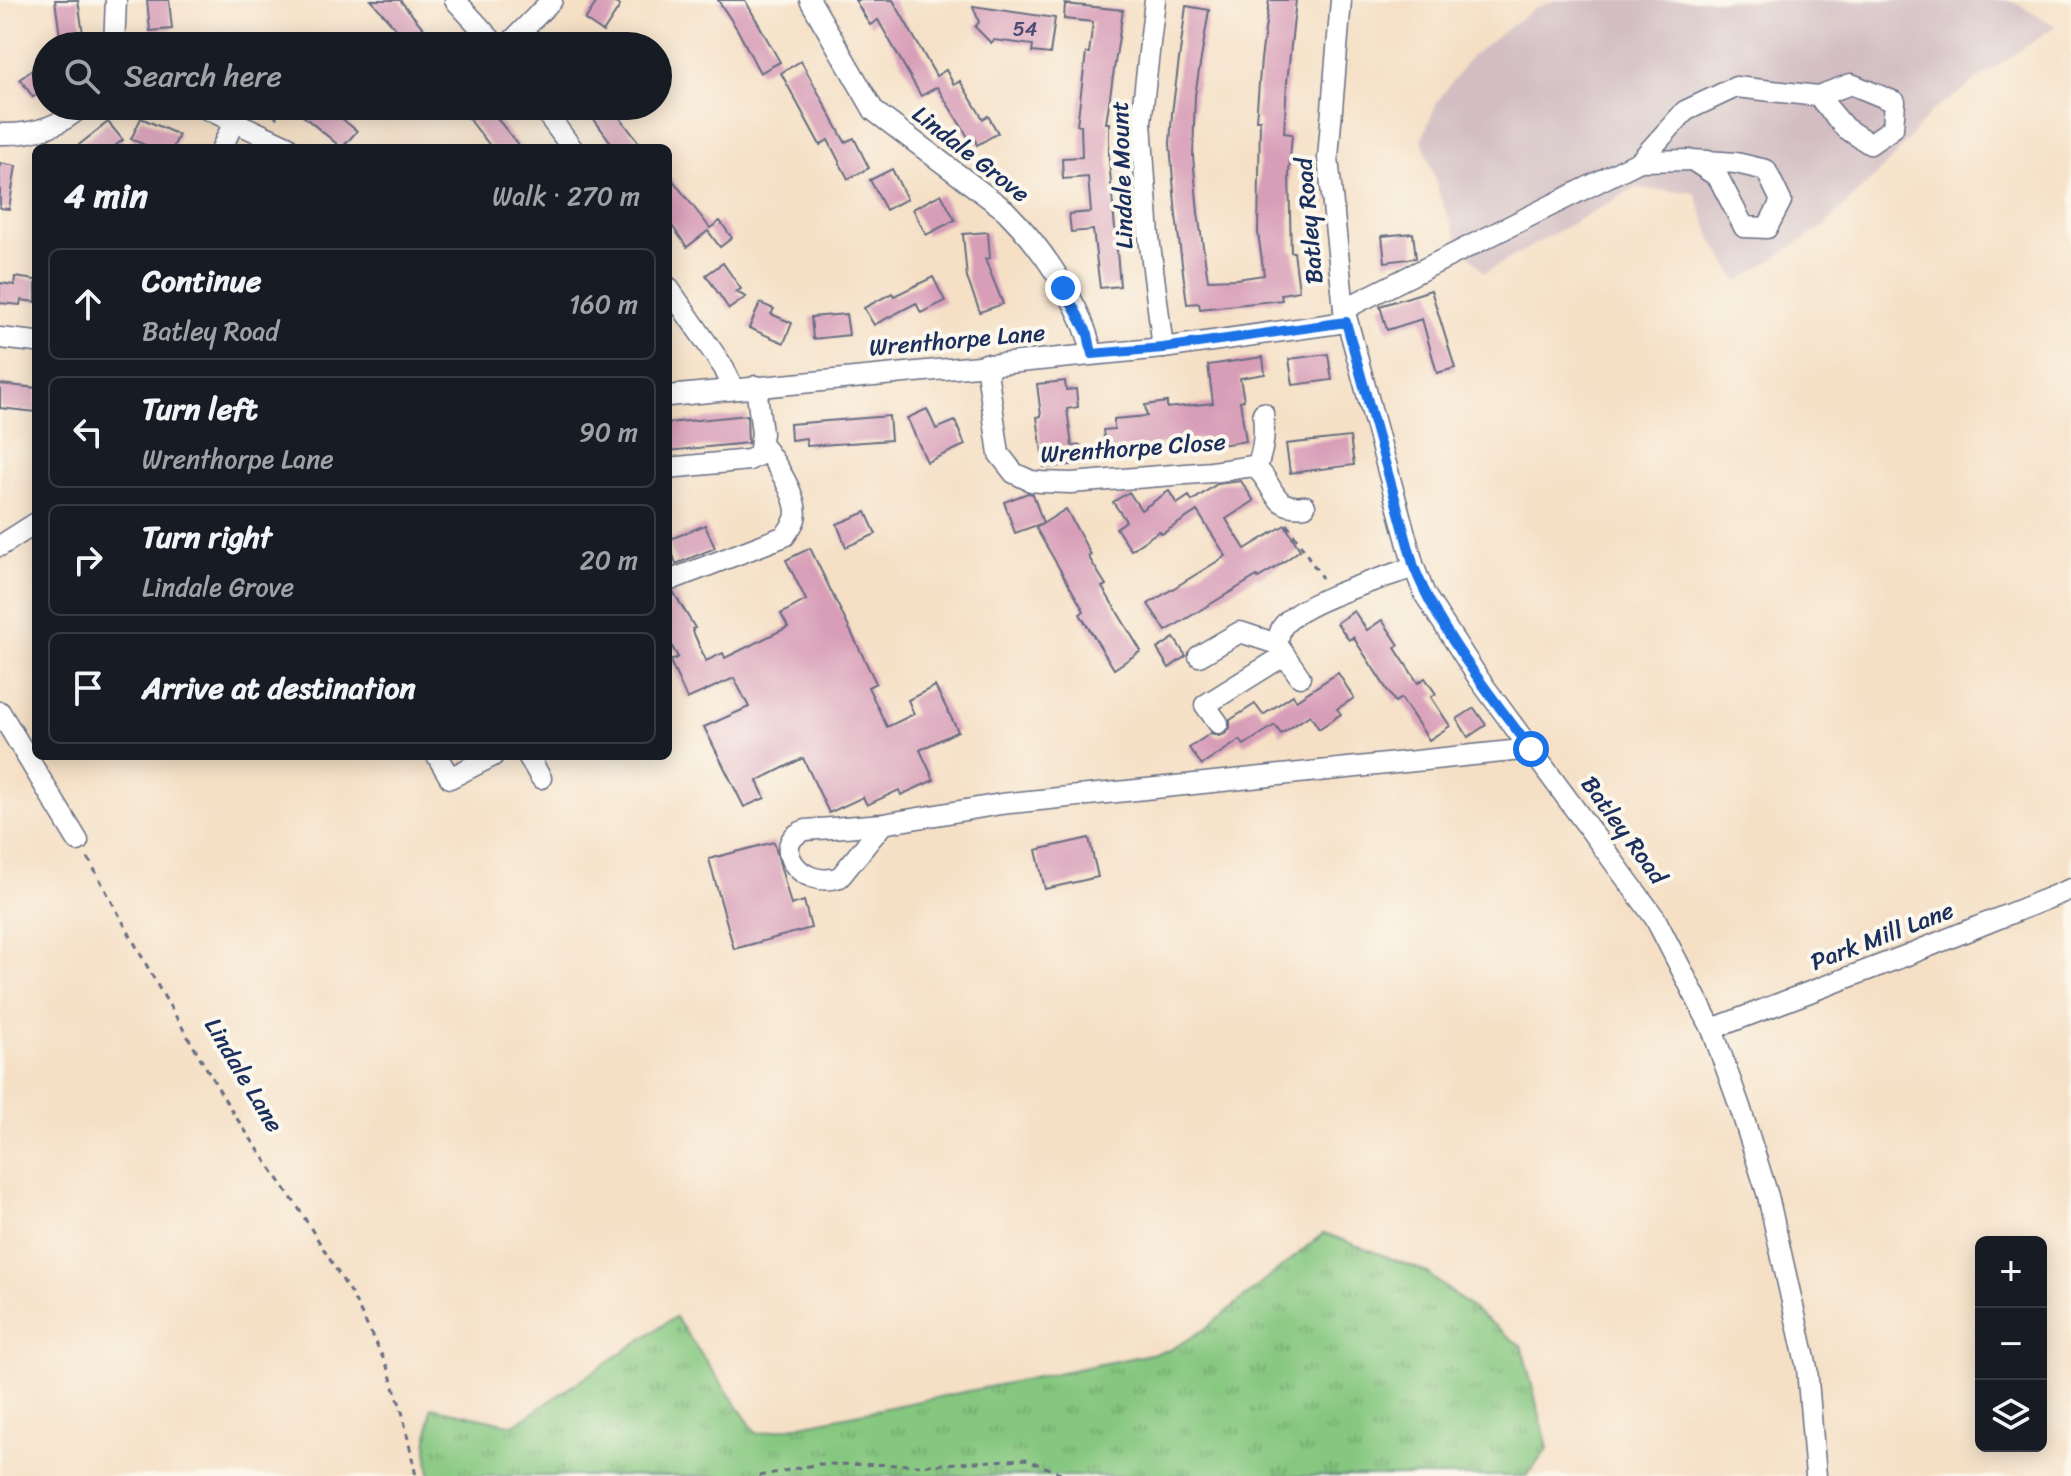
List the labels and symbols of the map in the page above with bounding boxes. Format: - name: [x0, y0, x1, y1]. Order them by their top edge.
- house number: 54: [1013, 12, 1037, 47]
- street label: Lindale Grove: [903, 94, 1039, 214]
- street label: Lindale Mount: [1098, 100, 1146, 250]
- street label: Batley Road: [1282, 154, 1335, 286]
- route end: [1045, 270, 1081, 306]
- street label: Wrenthorpe Lane: [867, 311, 1047, 369]
- street label: Wrenthorpe Close: [1039, 421, 1227, 475]
- route start: [1513, 731, 1549, 767]
- street label: Batley Road: [1570, 766, 1680, 895]
- street label: Park Mill Lane: [1804, 889, 1960, 983]
- street label: Lindale Lane: [193, 1009, 295, 1141]

